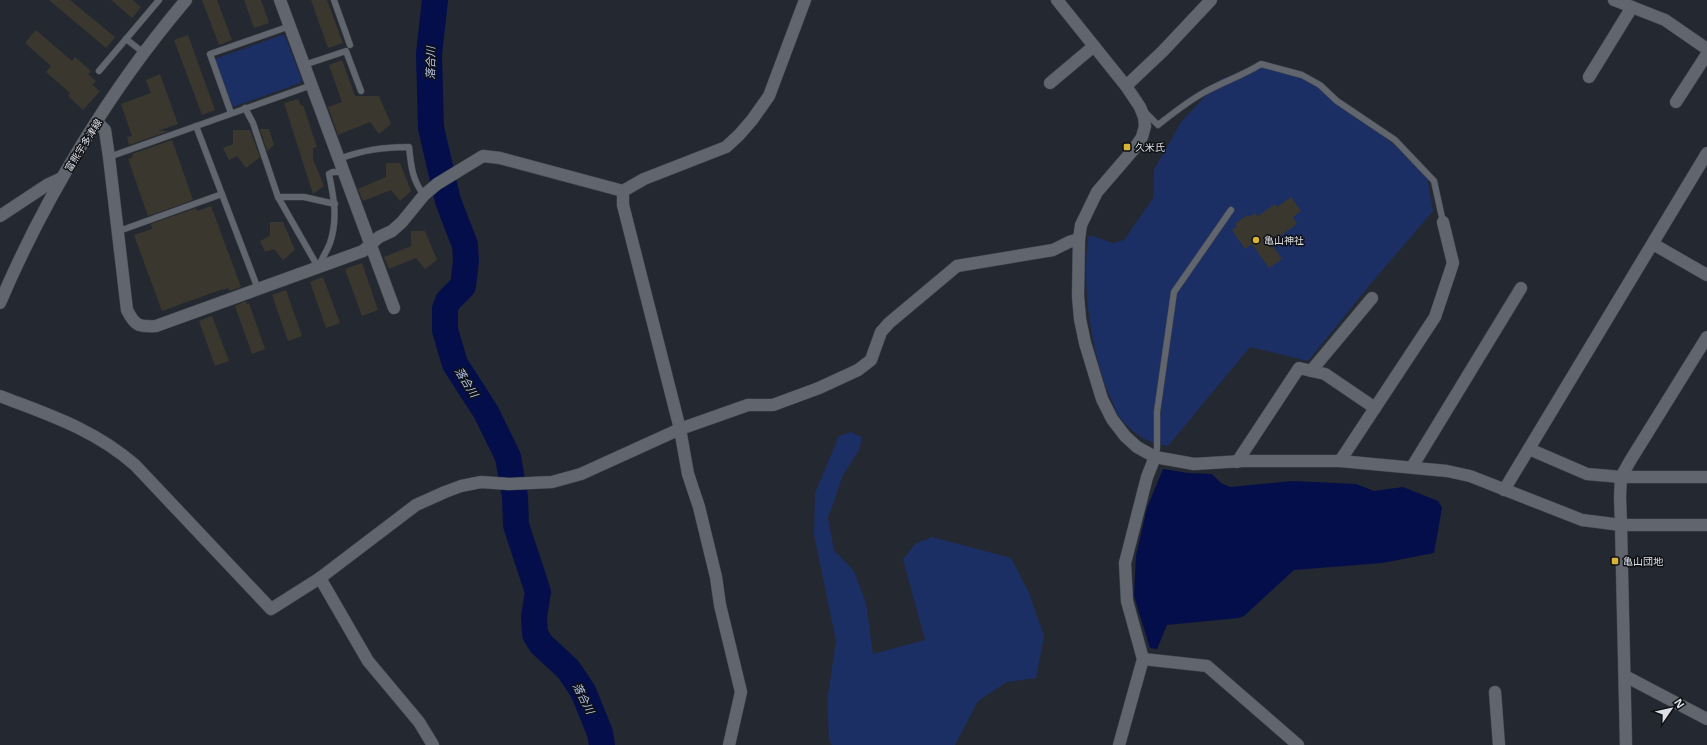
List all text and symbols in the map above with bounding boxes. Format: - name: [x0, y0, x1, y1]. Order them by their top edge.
- water label: 落合川: [422, 45, 438, 80]
- street label: 富熊宇多津線: [61, 116, 105, 174]
- place label: 久米氏: [1135, 140, 1165, 154]
- marker: 久米氏: [1122, 142, 1132, 152]
- place label: 亀山神社: [1264, 233, 1304, 247]
- marker: 亀山神社: [1251, 235, 1261, 245]
- water label: 落合川: [452, 364, 483, 401]
- place label: 亀山団地: [1623, 554, 1664, 568]
- marker: 亀山団地: [1610, 556, 1620, 566]
- water label: 落合川: [570, 680, 599, 717]
- north arrow: [1651, 689, 1691, 729]
- text: N: [1671, 695, 1688, 711]

